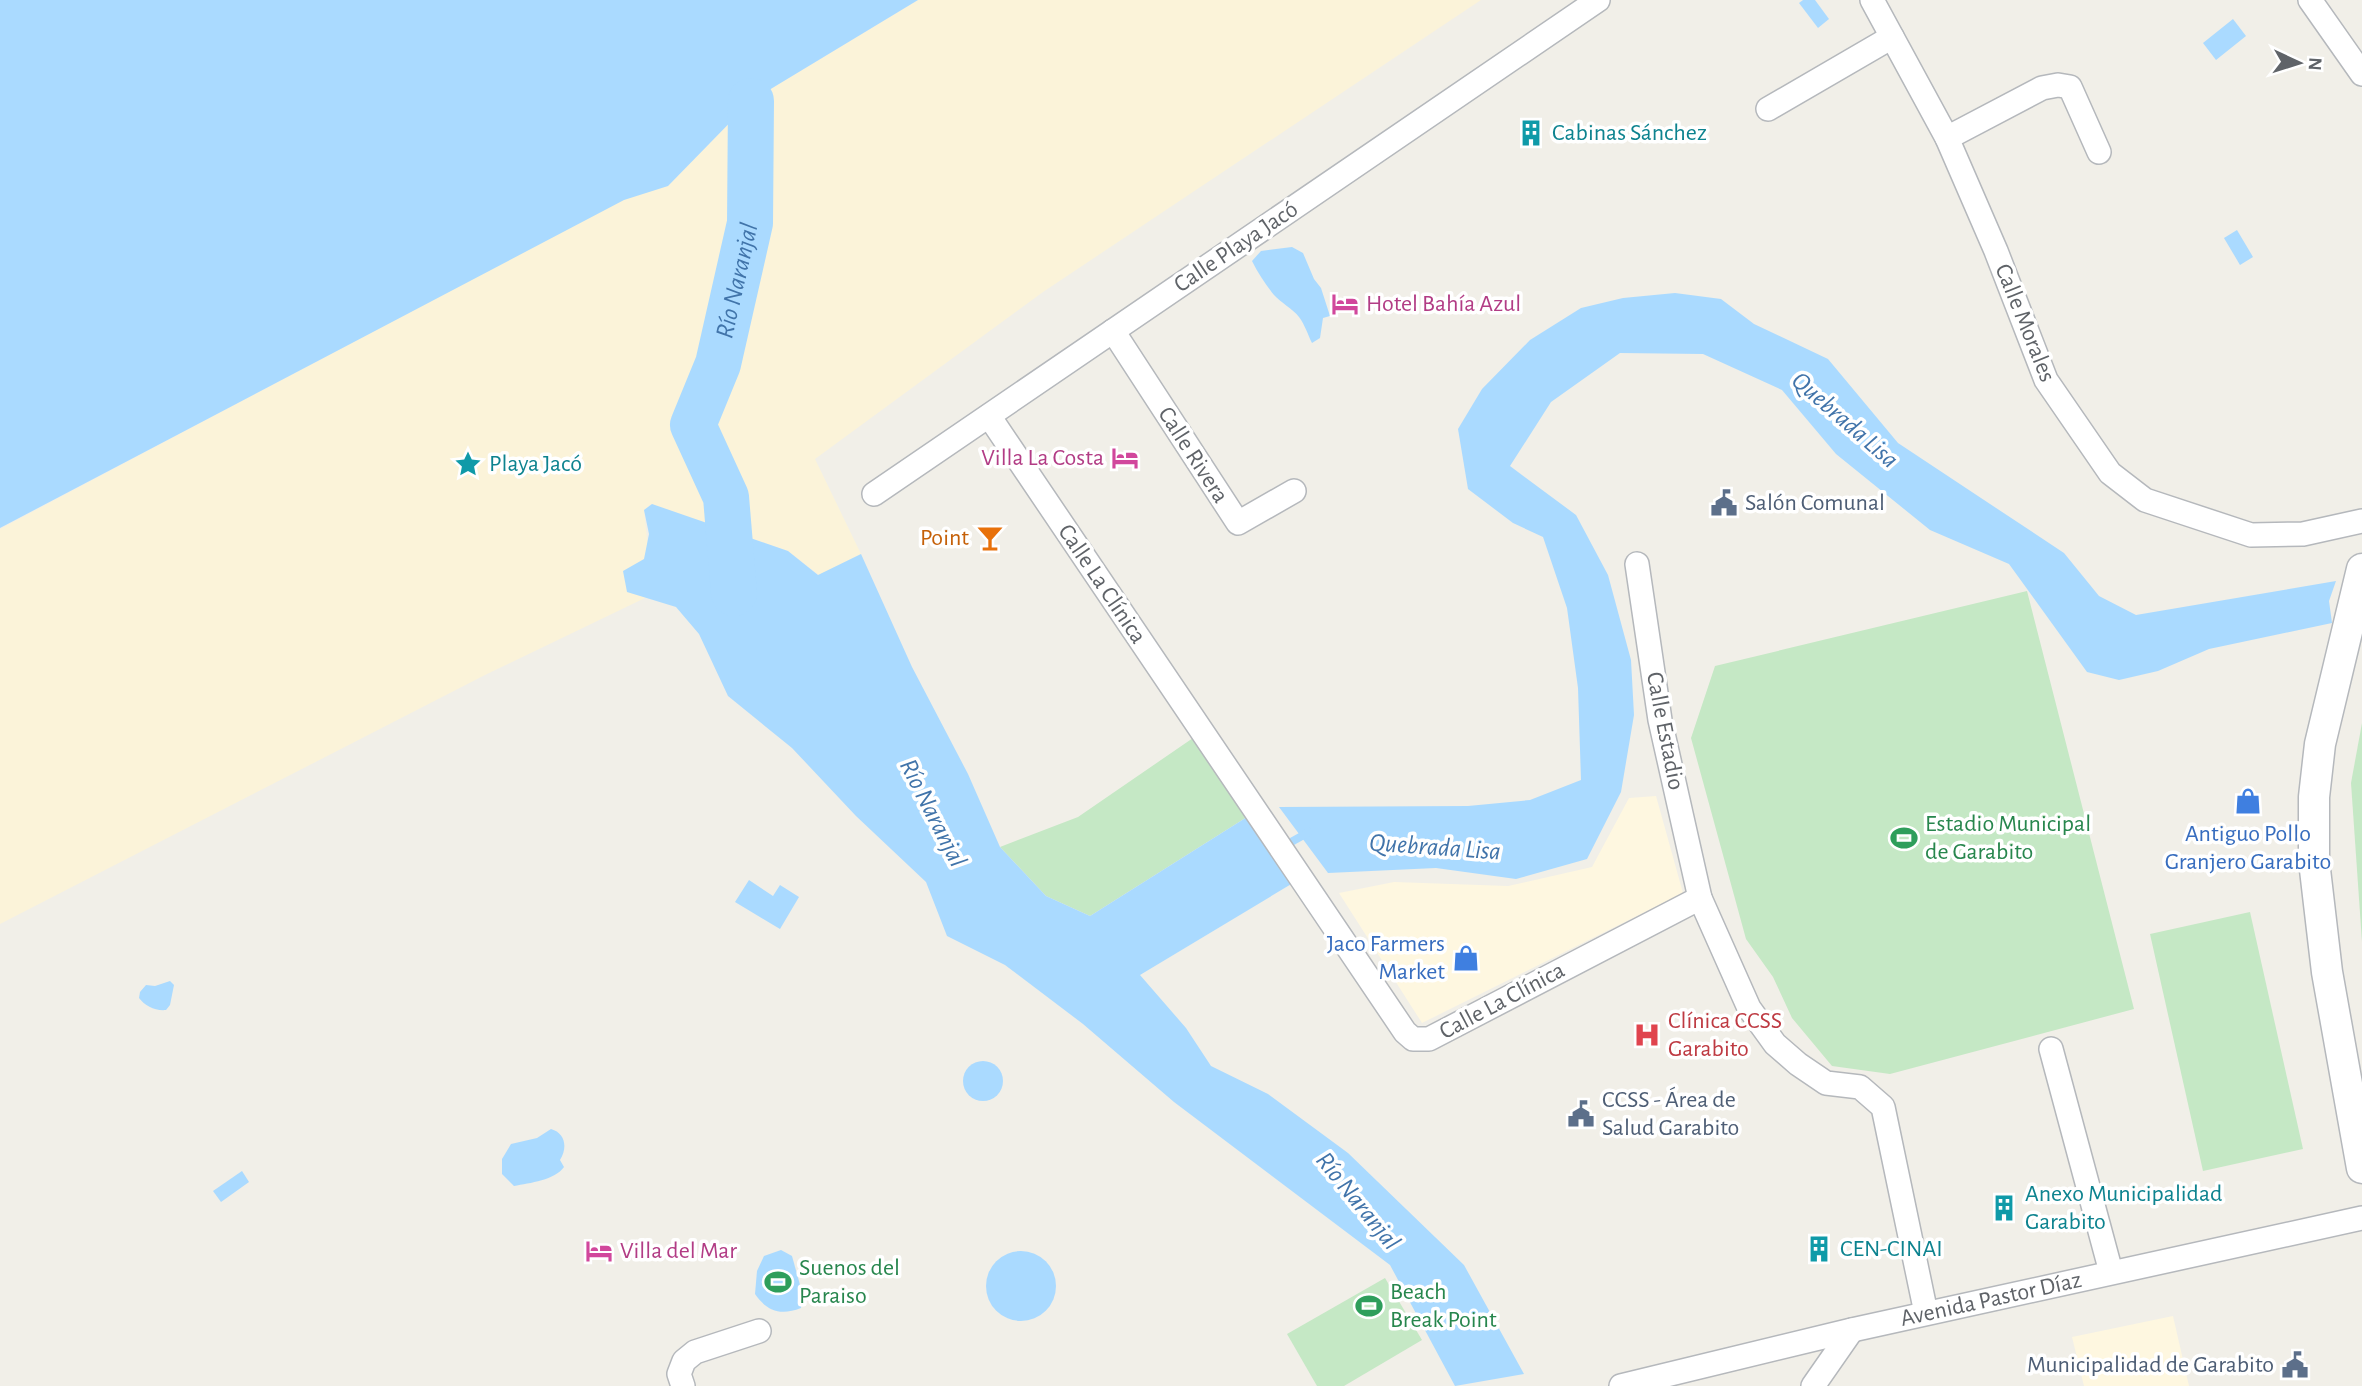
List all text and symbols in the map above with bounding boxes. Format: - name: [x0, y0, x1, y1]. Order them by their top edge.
- north arrow: [2264, 28, 2334, 98]
- text: N: [2305, 57, 2324, 71]
- building icon: Cabinas Sánchez: [1516, 118, 1546, 148]
- place label: Cabinas Sánchez: [1552, 121, 1707, 145]
- street label: Calle Playa Jacó: [1170, 197, 1302, 297]
- water label: Río Naranjal: [711, 220, 763, 341]
- street label: Calle Morales: [1990, 261, 2060, 385]
- hotel icon: Hotel Bahía Azul: [1330, 289, 1360, 319]
- place label: Hotel Bahía Azul: [1366, 292, 1521, 316]
- water label: Quebrada Lisa: [1787, 367, 1903, 473]
- street label: Calle Rivera: [1153, 403, 1233, 507]
- hotel icon: Villa La Costa: [1110, 443, 1140, 473]
- place label: Villa La Costa: [981, 446, 1104, 470]
- place icon: Playa Jacó: [453, 449, 483, 479]
- place label: Playa Jacó: [489, 452, 582, 476]
- public building icon: Salón Comunal: [1709, 488, 1739, 518]
- place label: Salón Comunal: [1745, 491, 1885, 515]
- street label: Calle La Clínica: [1053, 520, 1151, 648]
- bar icon: Point: [975, 523, 1005, 553]
- place label: Point: [920, 526, 969, 550]
- street label: Calle Estadio: [1642, 670, 1688, 792]
- water label: Río Naranjal: [895, 755, 971, 871]
- shop icon: Antiguo Pollo Granjero Garabito: [2233, 786, 2263, 816]
- place label: Estadio Municipal de Garabito: [1925, 812, 2091, 864]
- place label: Antiguo Pollo Granjero Garabito: [2165, 822, 2331, 874]
- sports icon: Estadio Municipal de Garabito: [1889, 823, 1919, 853]
- water label: Quebrada Lisa: [1368, 829, 1502, 865]
- place label: Jaco Farmers Market: [1327, 932, 1445, 984]
- shop icon: Jaco Farmers Market: [1451, 943, 1481, 973]
- street label: Calle La Clínica: [1435, 958, 1569, 1044]
- place label: Clínica CCSS Garabito: [1668, 1009, 1782, 1061]
- hospital icon: Clínica CCSS Garabito: [1632, 1020, 1662, 1050]
- place label: CCSS - Área de Salud Garabito: [1602, 1086, 1739, 1140]
- public building icon: CCSS - Área de Salud Garabito: [1566, 1099, 1596, 1129]
- water label: Río Naranjal: [1311, 1147, 1405, 1255]
- place label: Anexo Municipalidad Garabito: [2025, 1182, 2223, 1234]
- building icon: Anexo Municipalidad Garabito: [1989, 1193, 2019, 1223]
- building icon: CEN-CINAI: [1804, 1234, 1834, 1264]
- hotel icon: Villa del Mar: [584, 1236, 614, 1266]
- place label: CEN-CINAI: [1840, 1237, 1943, 1261]
- place label: Villa del Mar: [620, 1239, 737, 1263]
- place label: Suenos del Paraiso: [799, 1256, 900, 1308]
- sports icon: Suenos del Paraiso: [763, 1267, 793, 1297]
- street label: Avenida Pastor Díaz: [1898, 1268, 2084, 1331]
- place label: Beach Break Point: [1390, 1280, 1497, 1332]
- sports icon: Beach Break Point: [1354, 1291, 1384, 1321]
- public building icon: Municipalidad de Garabito: [2280, 1350, 2310, 1380]
- place label: Municipalidad de Garabito: [2027, 1353, 2274, 1377]

